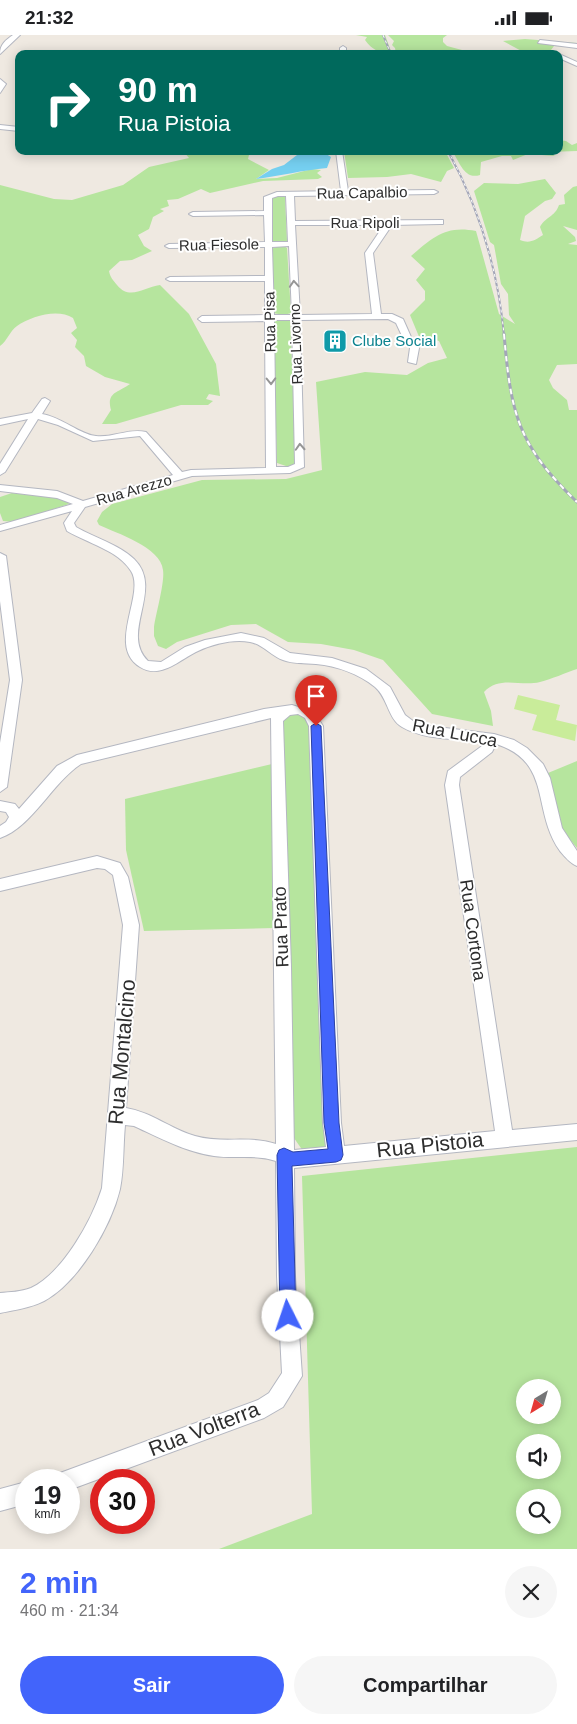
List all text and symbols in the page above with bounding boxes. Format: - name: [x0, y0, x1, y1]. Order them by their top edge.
- text: 21:32: [25, 7, 74, 28]
- icon: right: [35, 70, 100, 135]
- text: 90 m: [118, 70, 198, 109]
- text: Rua Pistoia: [118, 111, 231, 136]
- street label: Rua Capalbio: [316, 183, 408, 202]
- street label: Rua Ripoli: [330, 214, 400, 231]
- street label: Rua Fiesole: [179, 235, 259, 254]
- one-way arrow: [288, 280, 299, 288]
- street label: Rua Pisa: [260, 291, 279, 353]
- street label: Rua Livorno: [286, 303, 305, 385]
- building icon: Clube Social: [322, 328, 348, 354]
- place label: Clube Social: [352, 332, 436, 349]
- one-way arrow: [265, 377, 276, 385]
- one-way arrow: [294, 442, 305, 450]
- street label: Rua Arezzo: [94, 471, 173, 508]
- pin: [295, 675, 337, 726]
- icon: arrive: [302, 682, 330, 710]
- street label: Rua Lucca: [411, 715, 500, 751]
- street label: Rua Cortona: [456, 878, 490, 983]
- street label: Rua Prato: [270, 886, 292, 968]
- street label: Rua Montalcino: [104, 978, 139, 1126]
- street label: Rua Pistoia: [375, 1127, 485, 1162]
- position arrow: [261, 1289, 313, 1341]
- north arrow: [516, 1379, 561, 1424]
- map controls: [516, 1379, 561, 1534]
- street label: Rua Volterra: [145, 1397, 263, 1460]
- button: sound: [516, 1434, 561, 1479]
- speed limit sign: 30: [90, 1469, 155, 1534]
- text: 19: [34, 1481, 61, 1509]
- button: search: [516, 1489, 561, 1534]
- text: km/h: [34, 1507, 61, 1521]
- text: 2 min: [20, 1566, 98, 1599]
- button: close: [505, 1566, 557, 1618]
- text: 460 m · 21:34: [20, 1602, 119, 1619]
- button: Sair: [20, 1656, 284, 1714]
- button: Compartilhar: [294, 1656, 557, 1714]

